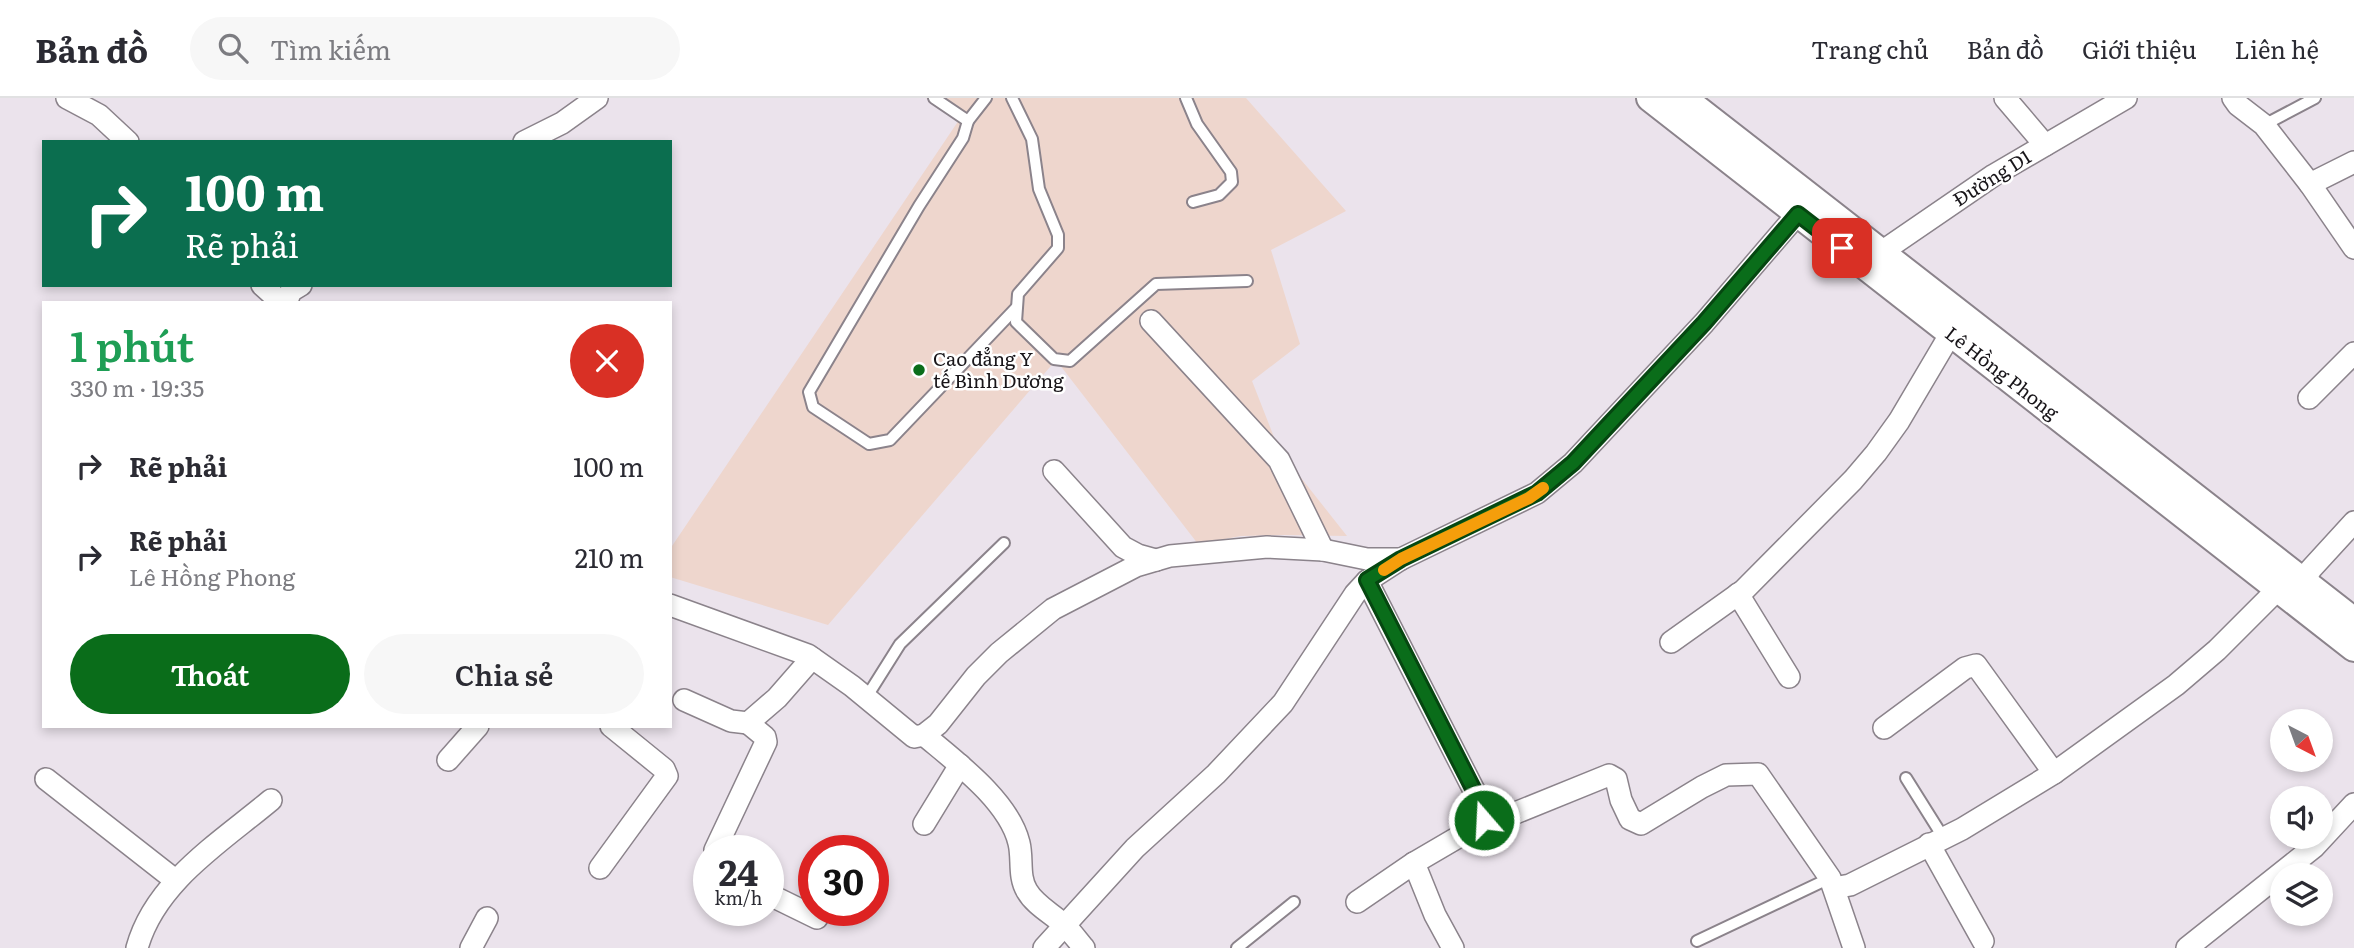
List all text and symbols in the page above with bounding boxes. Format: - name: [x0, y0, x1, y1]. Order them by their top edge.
- search box: [190, 17, 680, 80]
- text: Bản đồ: [35, 24, 148, 73]
- icon: search: [214, 29, 252, 67]
- text: Tìm kiếm: [270, 29, 391, 68]
- text: Trang chủ: [1811, 31, 1929, 66]
- text: Bản đồ: [1967, 31, 2044, 66]
- text: Giới thiệu: [2082, 31, 2197, 66]
- text: Liên hệ: [2235, 31, 2319, 66]
- street label: Đường D1: [1947, 142, 2036, 212]
- text: 100 m: [185, 153, 324, 226]
- icon: right: [70, 168, 161, 259]
- pin: [1812, 218, 1872, 278]
- text: Rẽ phải: [185, 220, 299, 268]
- icon: arrive: [1823, 229, 1861, 267]
- text: 1 phút: [70, 313, 194, 375]
- street label: Lê Hồng Phong: [1940, 319, 2066, 426]
- button: close: [570, 324, 644, 398]
- place label: Cao đẳng Y tế Bình Dương: [933, 344, 1064, 394]
- marker: Cao đẳng Y tế Bình Dương: [911, 362, 927, 378]
- text: 330 m · 19:35: [70, 370, 204, 404]
- text: Rẽ phải: [129, 446, 227, 485]
- text: 100 m: [573, 446, 644, 485]
- icon: right: [70, 447, 108, 485]
- text: Rẽ phải: [129, 520, 227, 559]
- text: 210 m: [575, 537, 644, 576]
- icon: right: [70, 538, 108, 576]
- text: Lê Hồng Phong: [129, 559, 295, 593]
- button: Thoát: [70, 634, 350, 714]
- button: Chia sẻ: [364, 634, 644, 714]
- north arrow: [2270, 709, 2333, 772]
- map controls: [2270, 709, 2333, 926]
- position arrow: [1447, 783, 1521, 857]
- button: sound: [2270, 786, 2333, 849]
- speed limit sign: 30: [798, 835, 889, 926]
- text: 24: [719, 845, 758, 897]
- button: layers: [2270, 863, 2333, 926]
- text: km/h: [715, 884, 762, 911]

